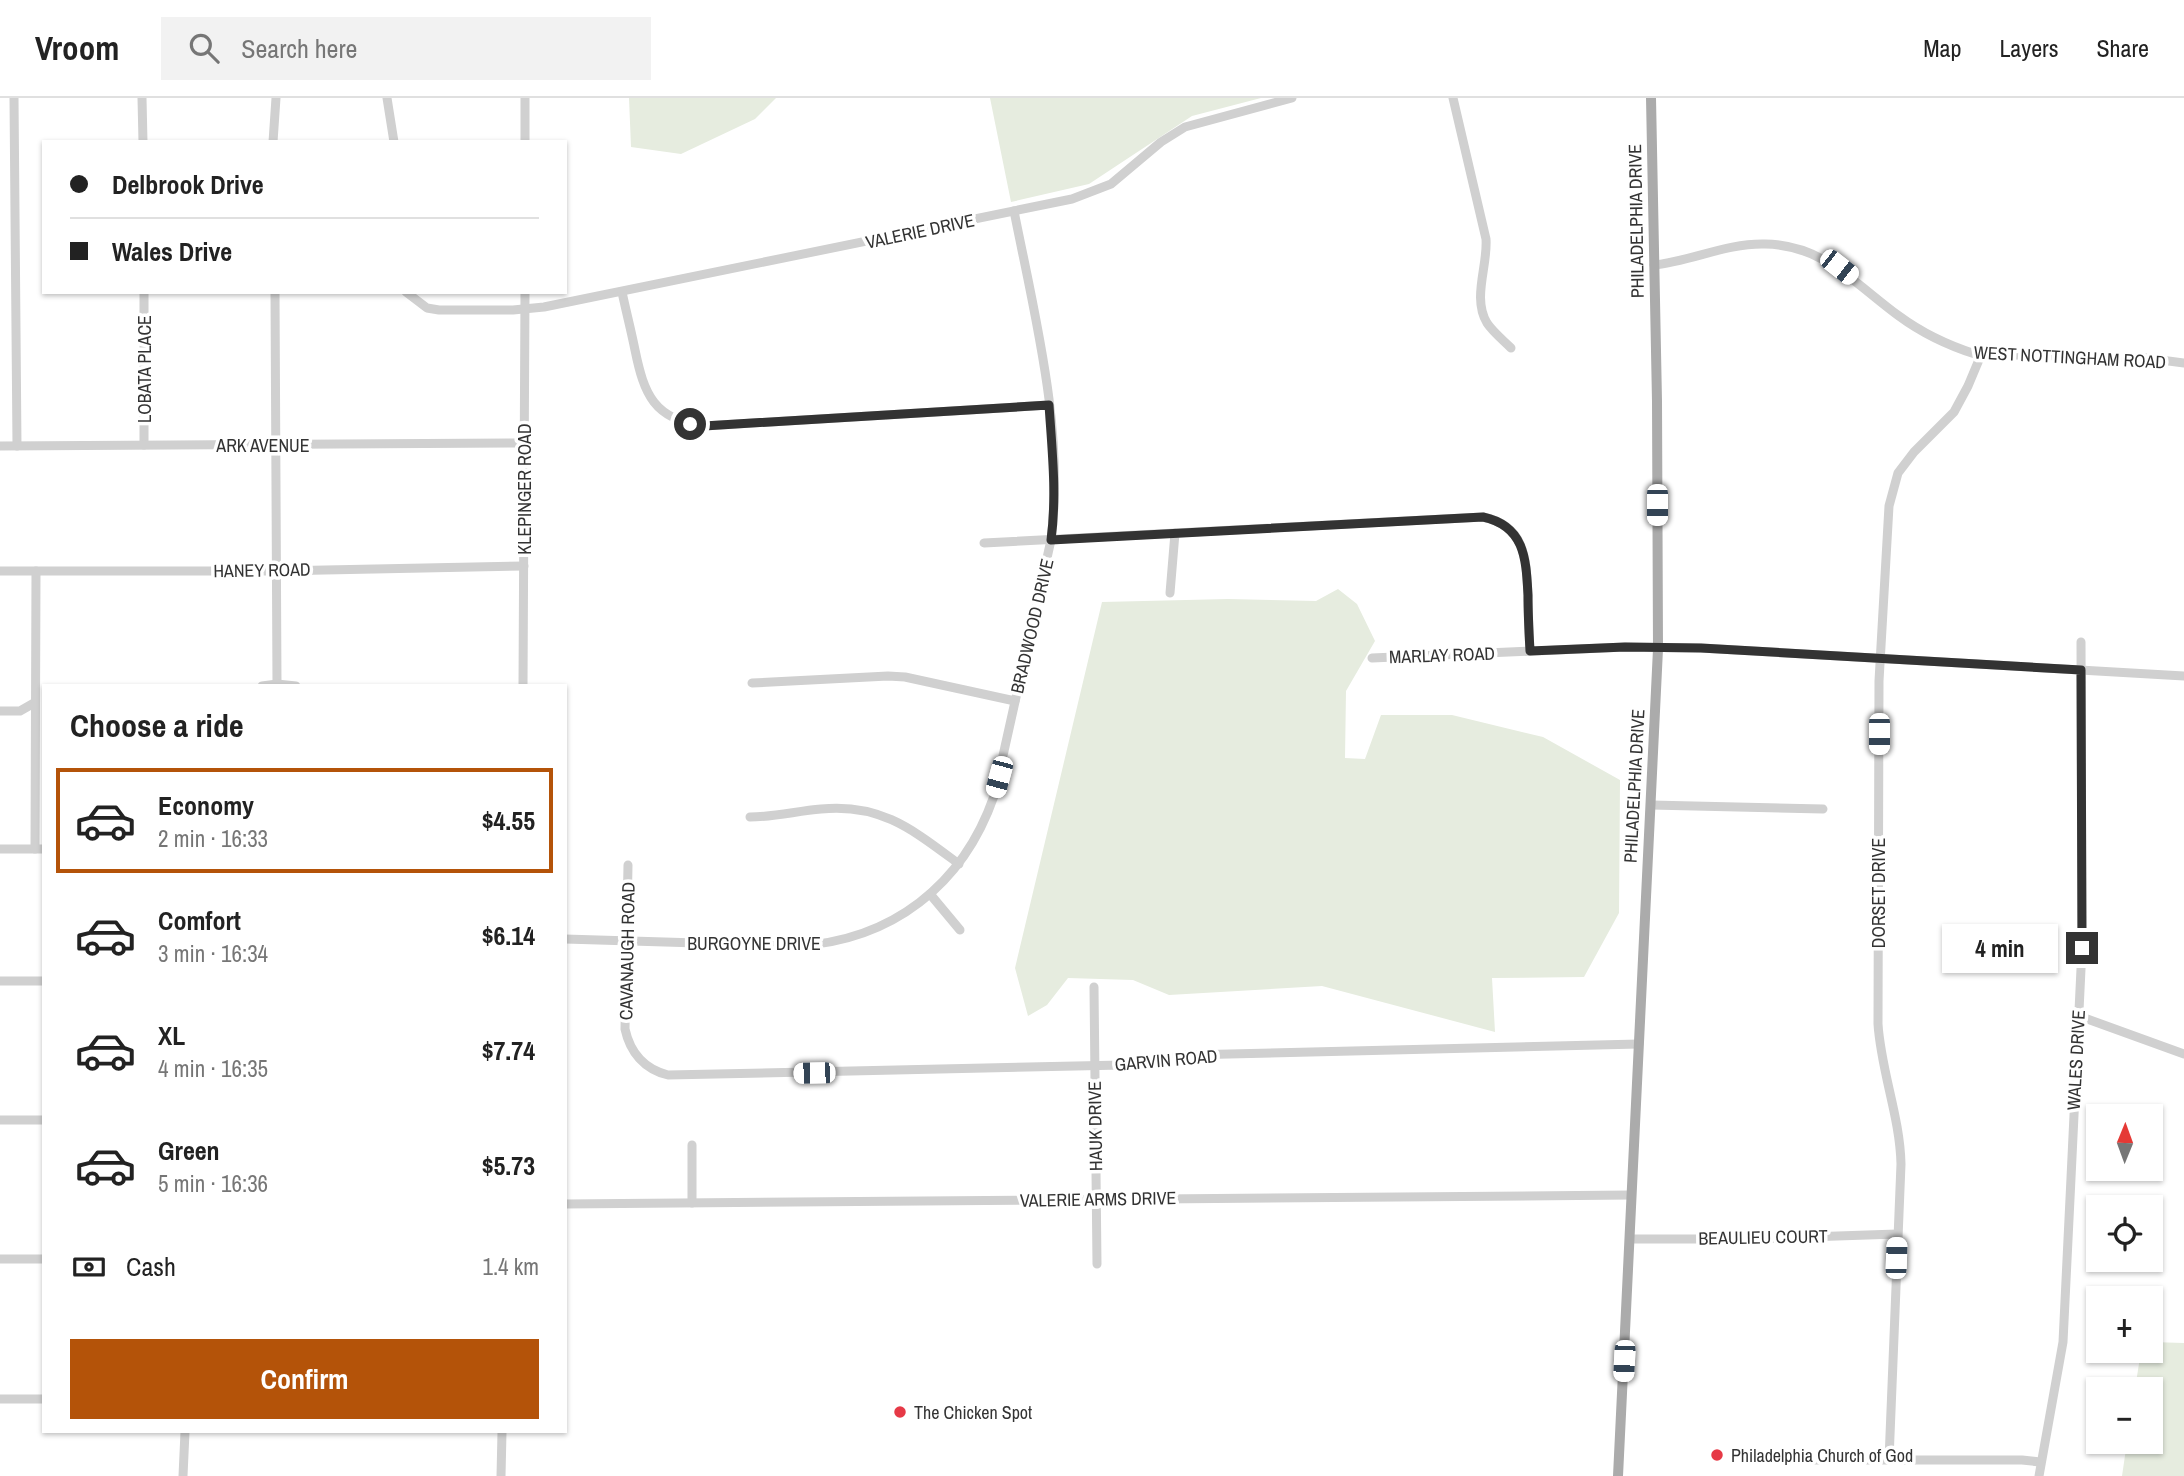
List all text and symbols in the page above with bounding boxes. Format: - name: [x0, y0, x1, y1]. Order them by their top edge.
- search box: [161, 17, 651, 80]
- text: Vroom: [35, 26, 119, 70]
- icon: search: [185, 29, 223, 67]
- text: Search here: [241, 31, 357, 66]
- text: Map: [1923, 32, 1961, 64]
- text: Layers: [1999, 32, 2058, 64]
- text: Share: [2096, 32, 2149, 64]
- street label: PHILADELPHIA DRIVE: [1622, 144, 1650, 298]
- text: Delbrook Drive: [112, 167, 264, 202]
- street label: VALERIE DRIVE: [863, 207, 977, 255]
- text: Wales Drive: [112, 234, 232, 269]
- car: [1816, 246, 1863, 288]
- street label: LOBATA PLACE: [132, 315, 157, 423]
- street label: WEST NOTTINGHAM ROAD: [1973, 339, 2167, 375]
- route start: [674, 408, 706, 440]
- street label: KLEPINGER ROAD: [512, 423, 537, 555]
- street label: ARK AVENUE: [215, 433, 310, 458]
- car: [1647, 484, 1668, 526]
- street label: BRADWOOD DRIVE: [1004, 556, 1060, 696]
- street label: HANEY ROAD: [213, 557, 311, 583]
- street label: MARLAY ROAD: [1389, 641, 1495, 669]
- text: Choose a ride: [70, 704, 244, 747]
- street label: PHILADELPHIA DRIVE: [1617, 708, 1651, 864]
- car: [1869, 713, 1890, 755]
- car: [984, 754, 1015, 800]
- text: Economy: [158, 788, 254, 823]
- icon: car: [74, 789, 137, 852]
- text: $4.55: [482, 803, 535, 838]
- text: 2 min · 16:33: [158, 823, 268, 854]
- street label: DORSET DRIVE: [1866, 838, 1891, 948]
- street label: CAVANAUGH ROAD: [613, 882, 641, 1020]
- text: Comfort: [158, 903, 241, 938]
- icon: car: [74, 904, 137, 967]
- text: $6.14: [482, 918, 535, 953]
- callout: 4 min: [1942, 924, 2058, 972]
- street label: BURGOYNE DRIVE: [687, 931, 821, 956]
- route end: [2066, 932, 2098, 964]
- text: 4 min: [1975, 933, 2025, 964]
- text: 3 min · 16:34: [158, 938, 268, 969]
- street label: WALES DRIVE: [2061, 1009, 2091, 1111]
- text: XL: [158, 1018, 185, 1053]
- icon: car: [74, 1019, 137, 1082]
- text: $7.74: [482, 1033, 535, 1068]
- street label: GARVIN ROAD: [1114, 1043, 1218, 1077]
- text: 4 min · 16:35: [158, 1053, 268, 1084]
- car: [793, 1062, 836, 1084]
- street label: HAUK DRIVE: [1082, 1081, 1108, 1171]
- north arrow: [2086, 1104, 2163, 1181]
- map controls: [2086, 1104, 2163, 1454]
- text: Green: [158, 1133, 220, 1168]
- icon: car: [74, 1134, 137, 1197]
- text: $5.73: [482, 1148, 535, 1183]
- text: 5 min · 16:36: [158, 1168, 268, 1199]
- street label: VALERIE ARMS DRIVE: [1020, 1185, 1176, 1213]
- button: locate: [2086, 1195, 2163, 1272]
- street label: BEAULIEU COURT: [1698, 1223, 1828, 1251]
- car: [1885, 1237, 1908, 1279]
- icon: cash: [70, 1248, 108, 1286]
- text: Cash: [126, 1249, 176, 1284]
- text: 1.4 km: [482, 1251, 539, 1282]
- button: +: [2086, 1286, 2163, 1363]
- button: Confirm: [70, 1339, 539, 1419]
- car: [1613, 1339, 1636, 1383]
- button: −: [2086, 1377, 2163, 1454]
- place label: The Chicken Spot: [914, 1400, 1032, 1425]
- marker: The Chicken Spot: [892, 1404, 908, 1420]
- place label: Philadelphia Church of God: [1731, 1443, 1913, 1468]
- marker: Philadelphia Church of God: [1709, 1447, 1725, 1463]

